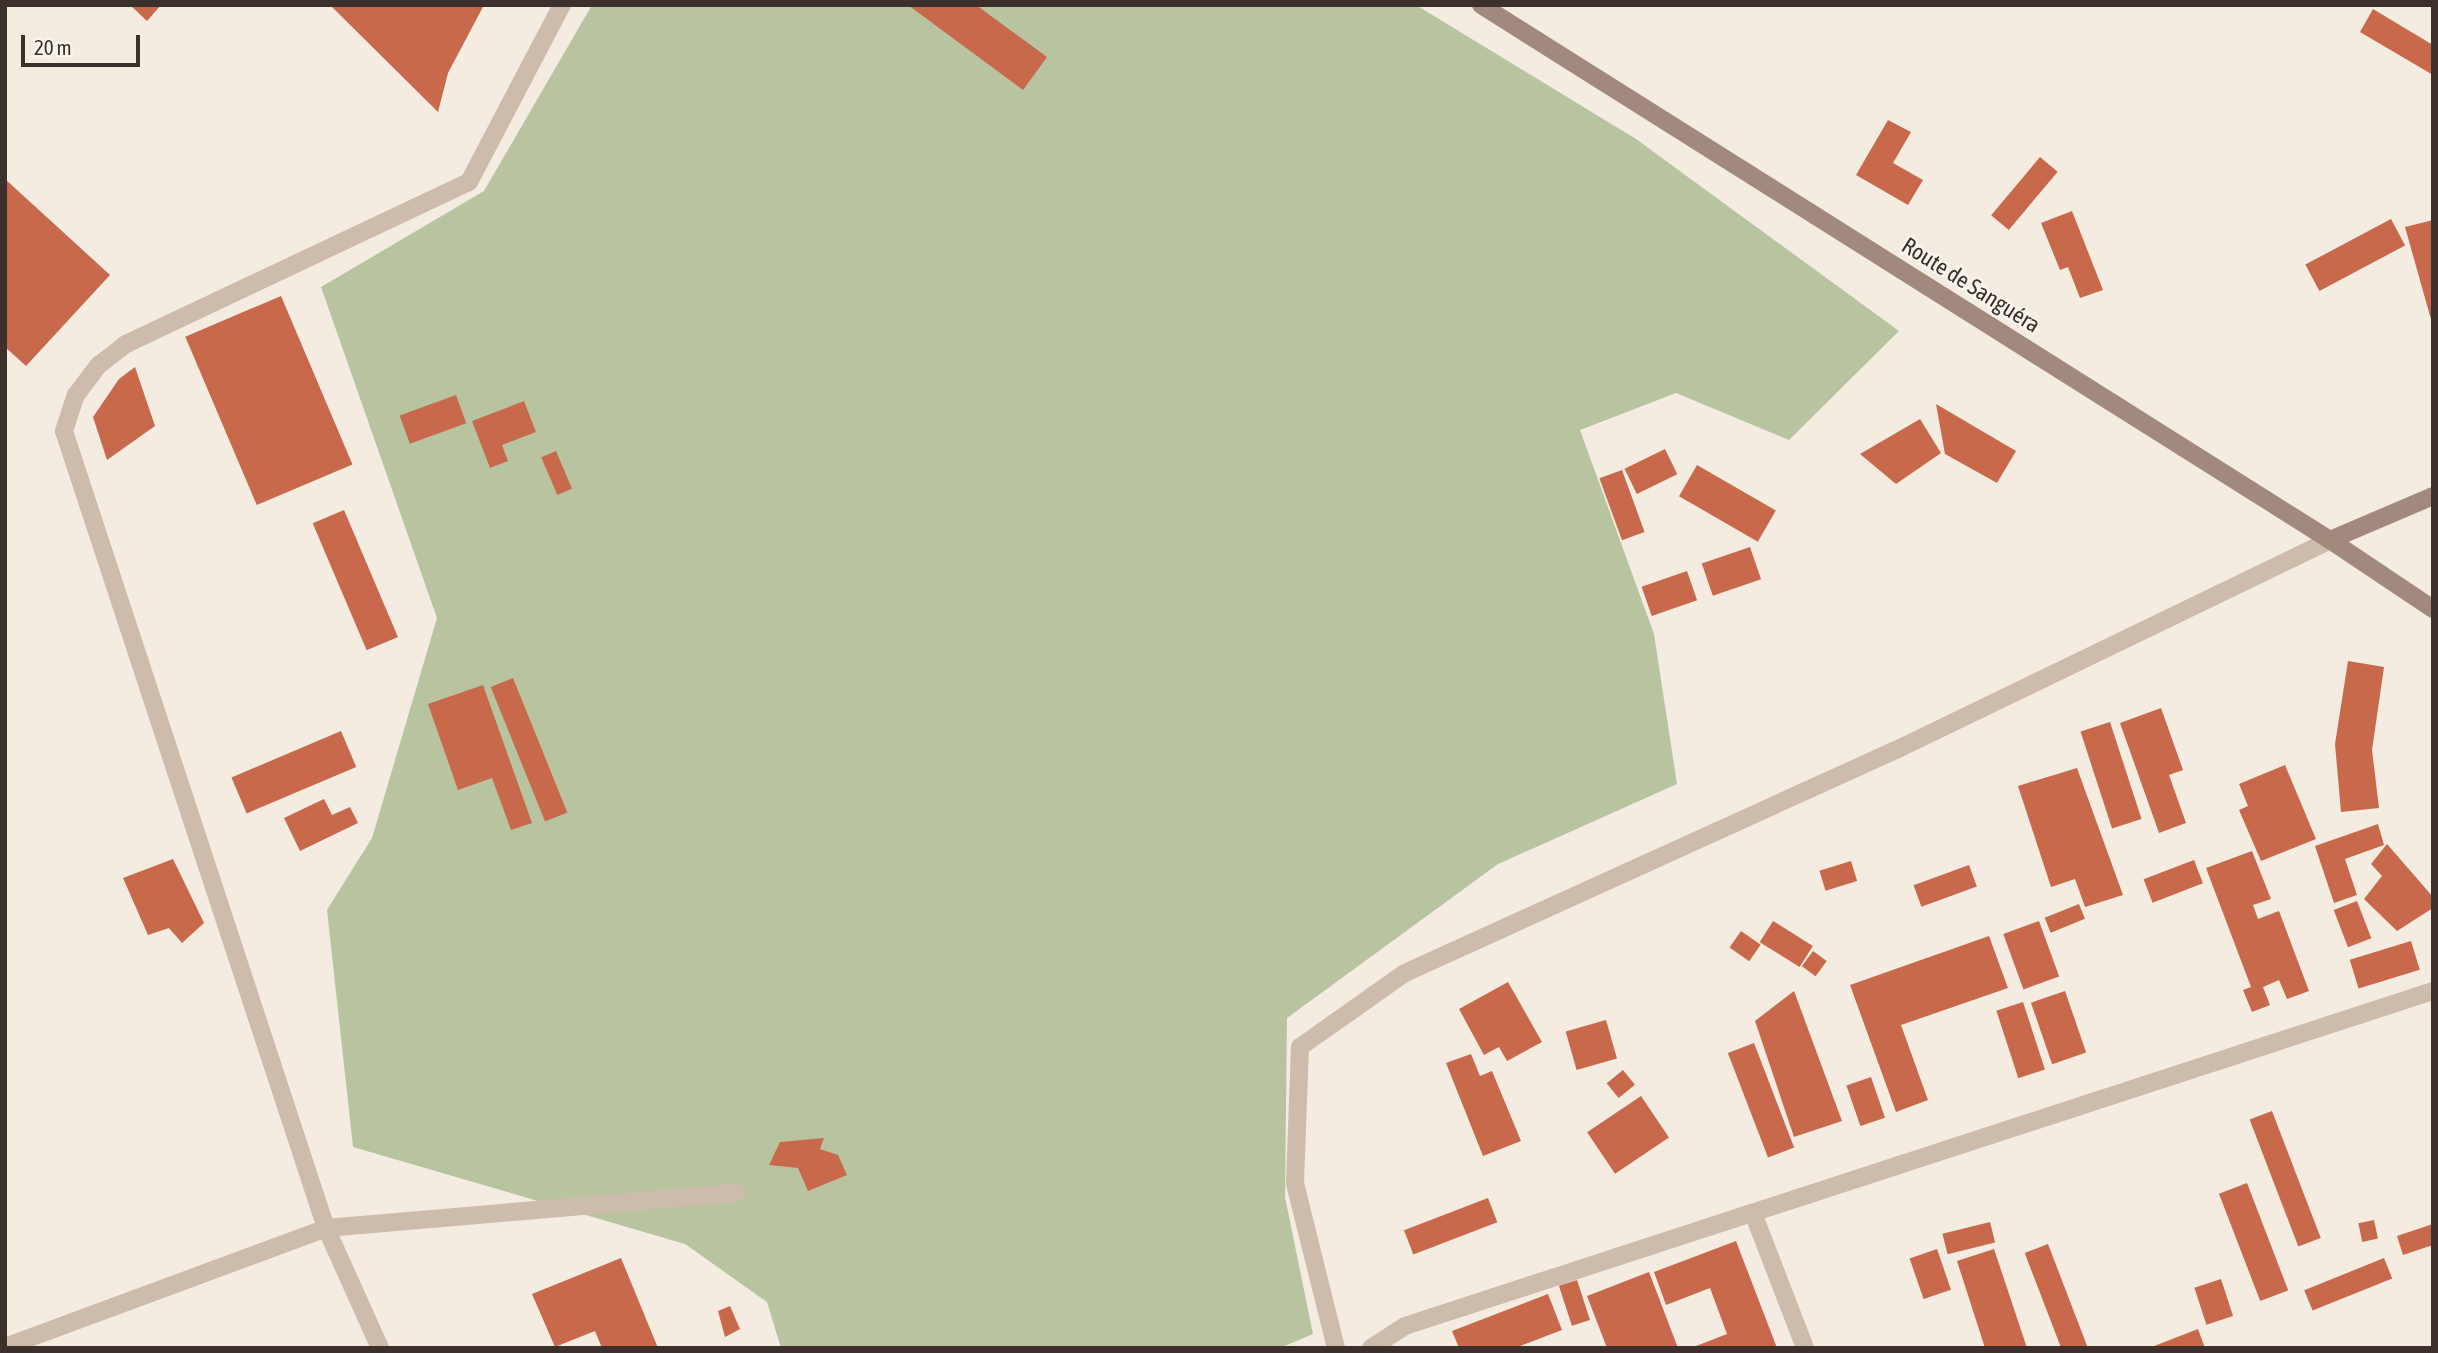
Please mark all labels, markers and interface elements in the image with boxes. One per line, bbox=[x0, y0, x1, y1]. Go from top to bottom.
scale bar bbox=[24, 21, 144, 65]
text: 20 m bbox=[34, 35, 72, 59]
street label: Route de Sanguéra bbox=[1897, 231, 2045, 339]

